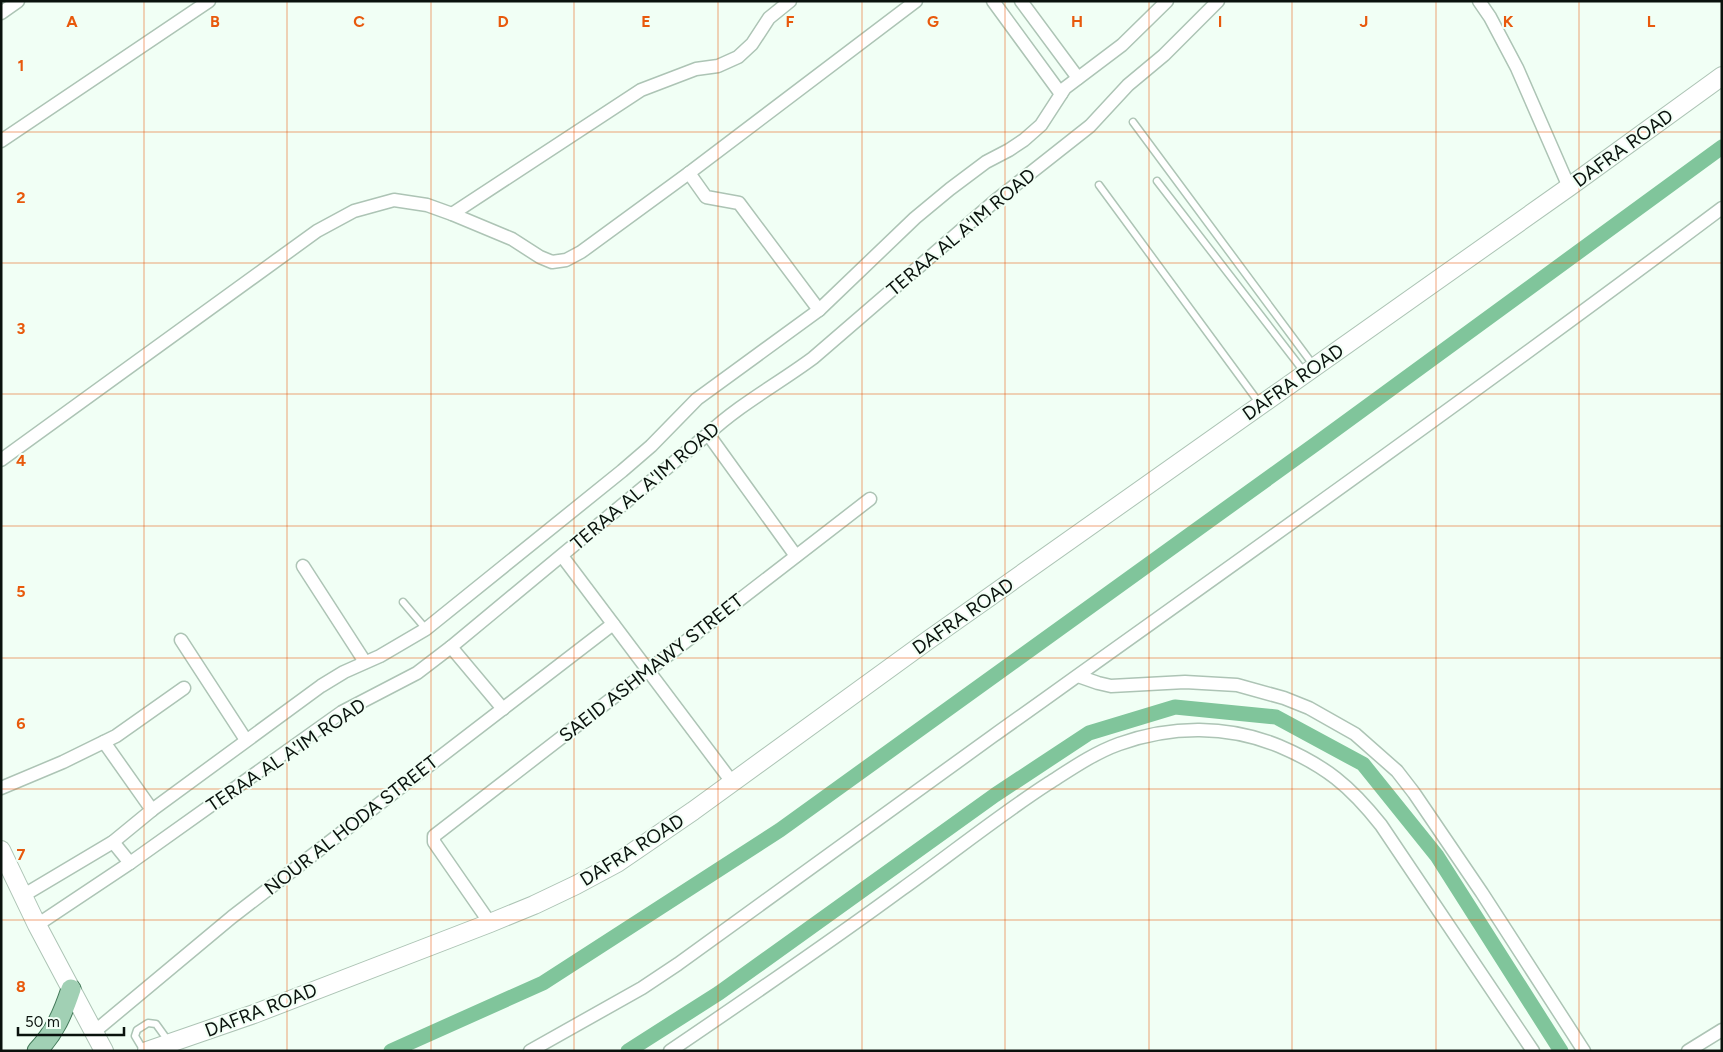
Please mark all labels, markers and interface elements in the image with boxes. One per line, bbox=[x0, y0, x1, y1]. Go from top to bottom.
text: A bbox=[66, 12, 78, 31]
text: B bbox=[210, 12, 220, 31]
text: C bbox=[353, 12, 365, 31]
text: D bbox=[497, 12, 509, 31]
text: E bbox=[641, 12, 651, 31]
text: F bbox=[786, 12, 795, 31]
text: G bbox=[927, 12, 939, 31]
text: H bbox=[1071, 12, 1083, 31]
text: I bbox=[1218, 12, 1222, 31]
text: J bbox=[1360, 12, 1368, 31]
text: K bbox=[1503, 12, 1514, 31]
text: L bbox=[1647, 12, 1656, 31]
text: 1 bbox=[18, 56, 24, 75]
street label: DAFRA ROAD bbox=[1568, 104, 1678, 192]
street label: TERAA AL A'IM ROAD bbox=[882, 163, 1040, 301]
text: 2 bbox=[16, 188, 26, 207]
text: 3 bbox=[17, 319, 26, 338]
street label: DAFRA ROAD bbox=[1238, 339, 1348, 425]
street label: TERAA AL A'IM ROAD bbox=[566, 417, 724, 555]
text: 4 bbox=[16, 451, 26, 470]
street label: DAFRA ROAD bbox=[908, 573, 1018, 659]
text: 5 bbox=[16, 582, 26, 601]
street label: SAEID ASHMAWY STREET bbox=[554, 589, 748, 747]
street label: TERAA AL A'IM ROAD bbox=[202, 693, 370, 817]
text: 6 bbox=[16, 714, 26, 733]
street label: NOUR AL HODA STREET bbox=[260, 750, 443, 900]
street label: DAFRA ROAD bbox=[576, 809, 688, 891]
text: 7 bbox=[17, 845, 26, 864]
text: 8 bbox=[16, 977, 26, 996]
street label: DAFRA ROAD bbox=[202, 978, 320, 1042]
scale bar bbox=[18, 1004, 124, 1036]
text: 50 m bbox=[25, 1013, 60, 1031]

